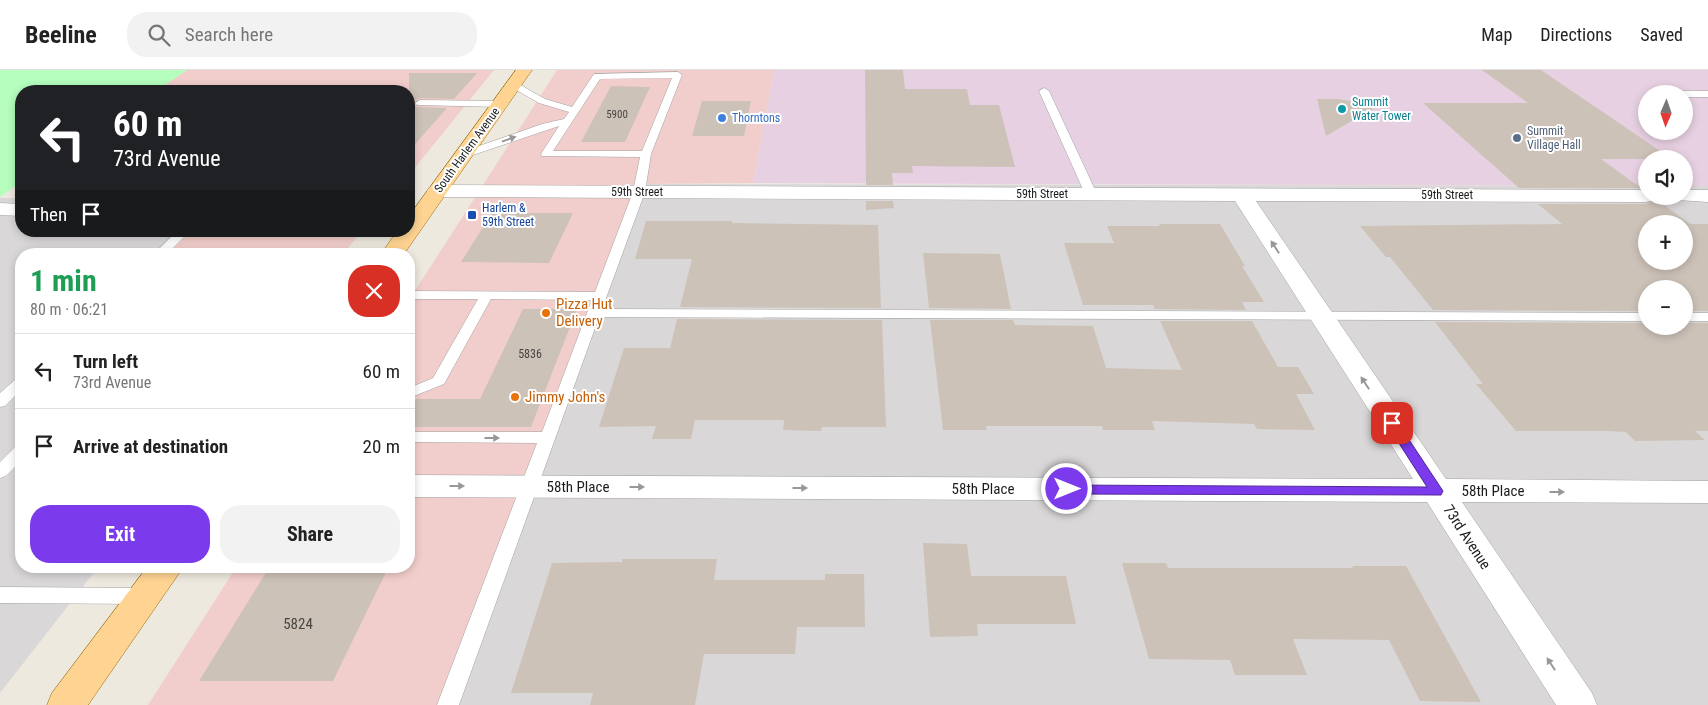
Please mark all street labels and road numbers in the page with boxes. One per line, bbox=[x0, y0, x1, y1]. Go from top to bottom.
street label: South Harlem Avenue bbox=[431, 104, 503, 195]
street label: 59th Street bbox=[611, 185, 663, 199]
street label: 59th Street bbox=[1016, 187, 1068, 201]
street label: 59th Street bbox=[1421, 188, 1473, 202]
street label: 58th Place bbox=[547, 478, 609, 496]
street label: 58th Place bbox=[952, 480, 1014, 498]
street label: 58th Place bbox=[1462, 482, 1524, 500]
street label: 73rd Avenue bbox=[1439, 501, 1495, 573]

